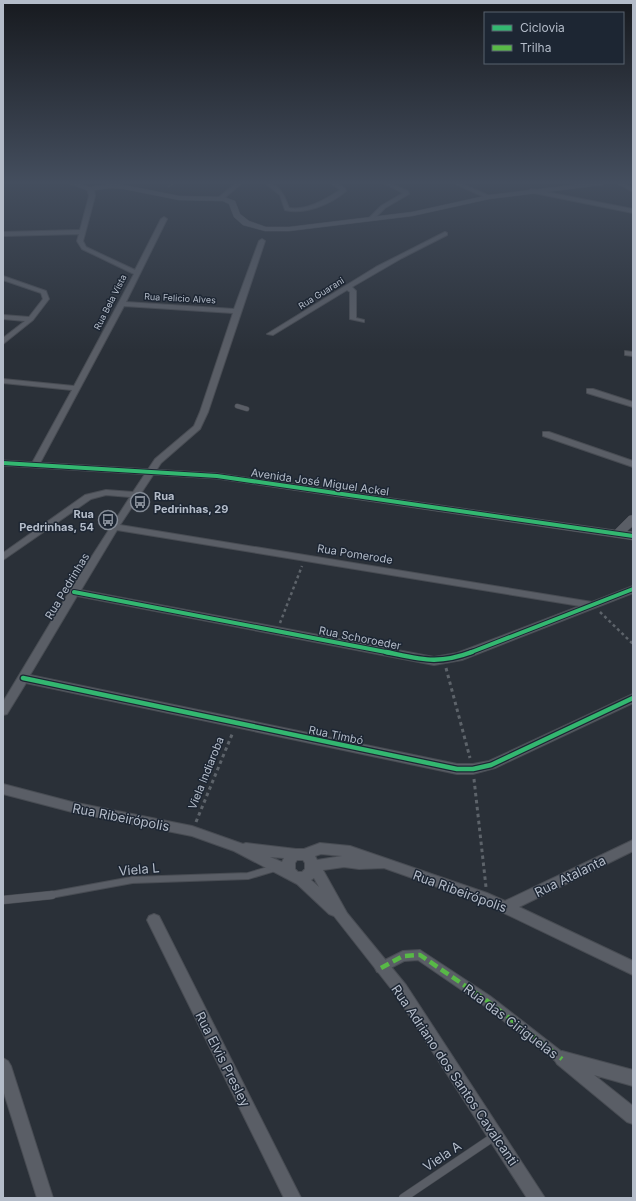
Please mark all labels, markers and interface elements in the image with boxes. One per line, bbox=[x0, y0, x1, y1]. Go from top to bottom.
legend bbox=[484, 12, 624, 64]
text: Ciclovia bbox=[520, 20, 565, 35]
text: Trilha bbox=[520, 40, 551, 55]
street label: Rua Bela Vista bbox=[91, 272, 129, 332]
street label: Rua Guarani bbox=[296, 275, 346, 311]
street label: Rua Felicio Alves bbox=[144, 291, 216, 305]
street label: Avenida José Miguel Ackel bbox=[250, 465, 390, 499]
place label: Rua Pedrinhas, 29 bbox=[154, 489, 228, 516]
bus stop icon: Rua Pedrinhas, 29 bbox=[129, 491, 151, 513]
place label: Rua Pedrinhas, 54 bbox=[19, 507, 94, 534]
bus stop icon: Rua Pedrinhas, 54 bbox=[97, 509, 119, 531]
street label: Rua Pomerode bbox=[316, 541, 394, 567]
street label: Rua Pedrinhas bbox=[42, 550, 92, 622]
street label: Rua Schoroeder bbox=[318, 623, 402, 653]
street label: Rua Timbó bbox=[307, 722, 365, 748]
street label: Viela Indiaroba bbox=[185, 735, 227, 811]
street label: Rua Ribeirópolis bbox=[71, 800, 171, 834]
street label: Rua Atalanta bbox=[532, 852, 608, 900]
street label: Viela L bbox=[118, 859, 160, 879]
street label: Rua Ribeirópolis bbox=[411, 867, 509, 915]
street label: Rua das Ciriguelas bbox=[461, 980, 562, 1062]
street label: Rua Adriano dos Santos Cavalcanti bbox=[388, 981, 522, 1169]
street label: Rua Elvis Presley bbox=[192, 1009, 254, 1109]
street label: Viela A bbox=[420, 1137, 464, 1175]

